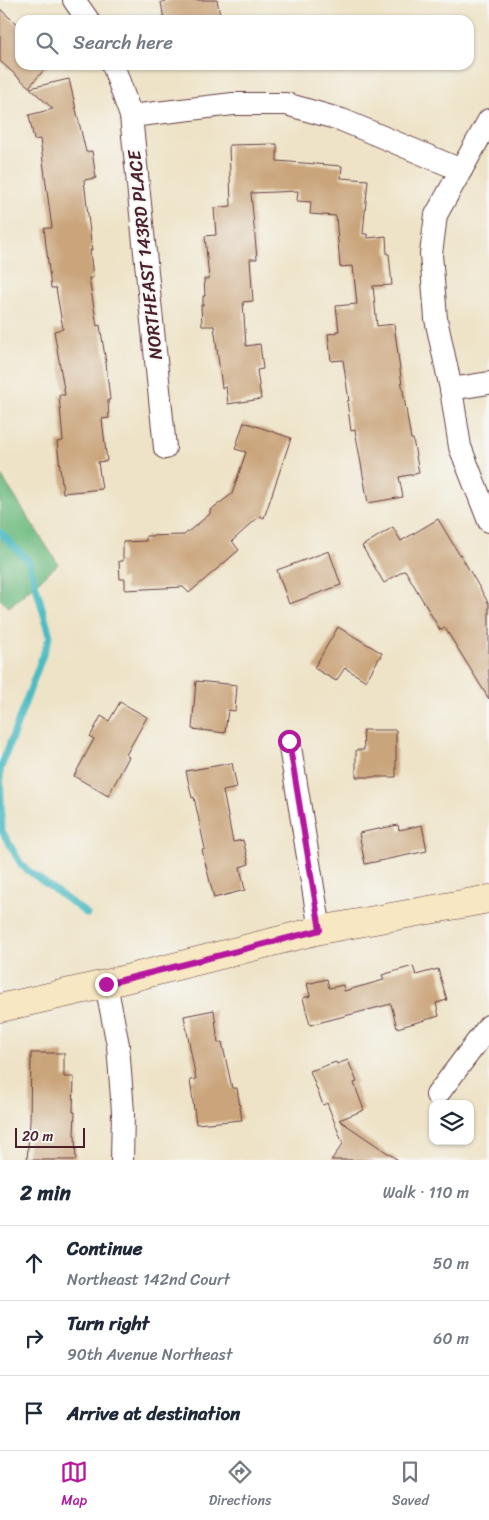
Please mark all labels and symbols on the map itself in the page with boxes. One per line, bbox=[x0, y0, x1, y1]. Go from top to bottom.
street label: NORTHEAST 143RD PLACE bbox=[118, 148, 172, 361]
route start bbox=[278, 730, 301, 753]
route end bbox=[95, 973, 118, 996]
scale bar bbox=[15, 1125, 85, 1148]

